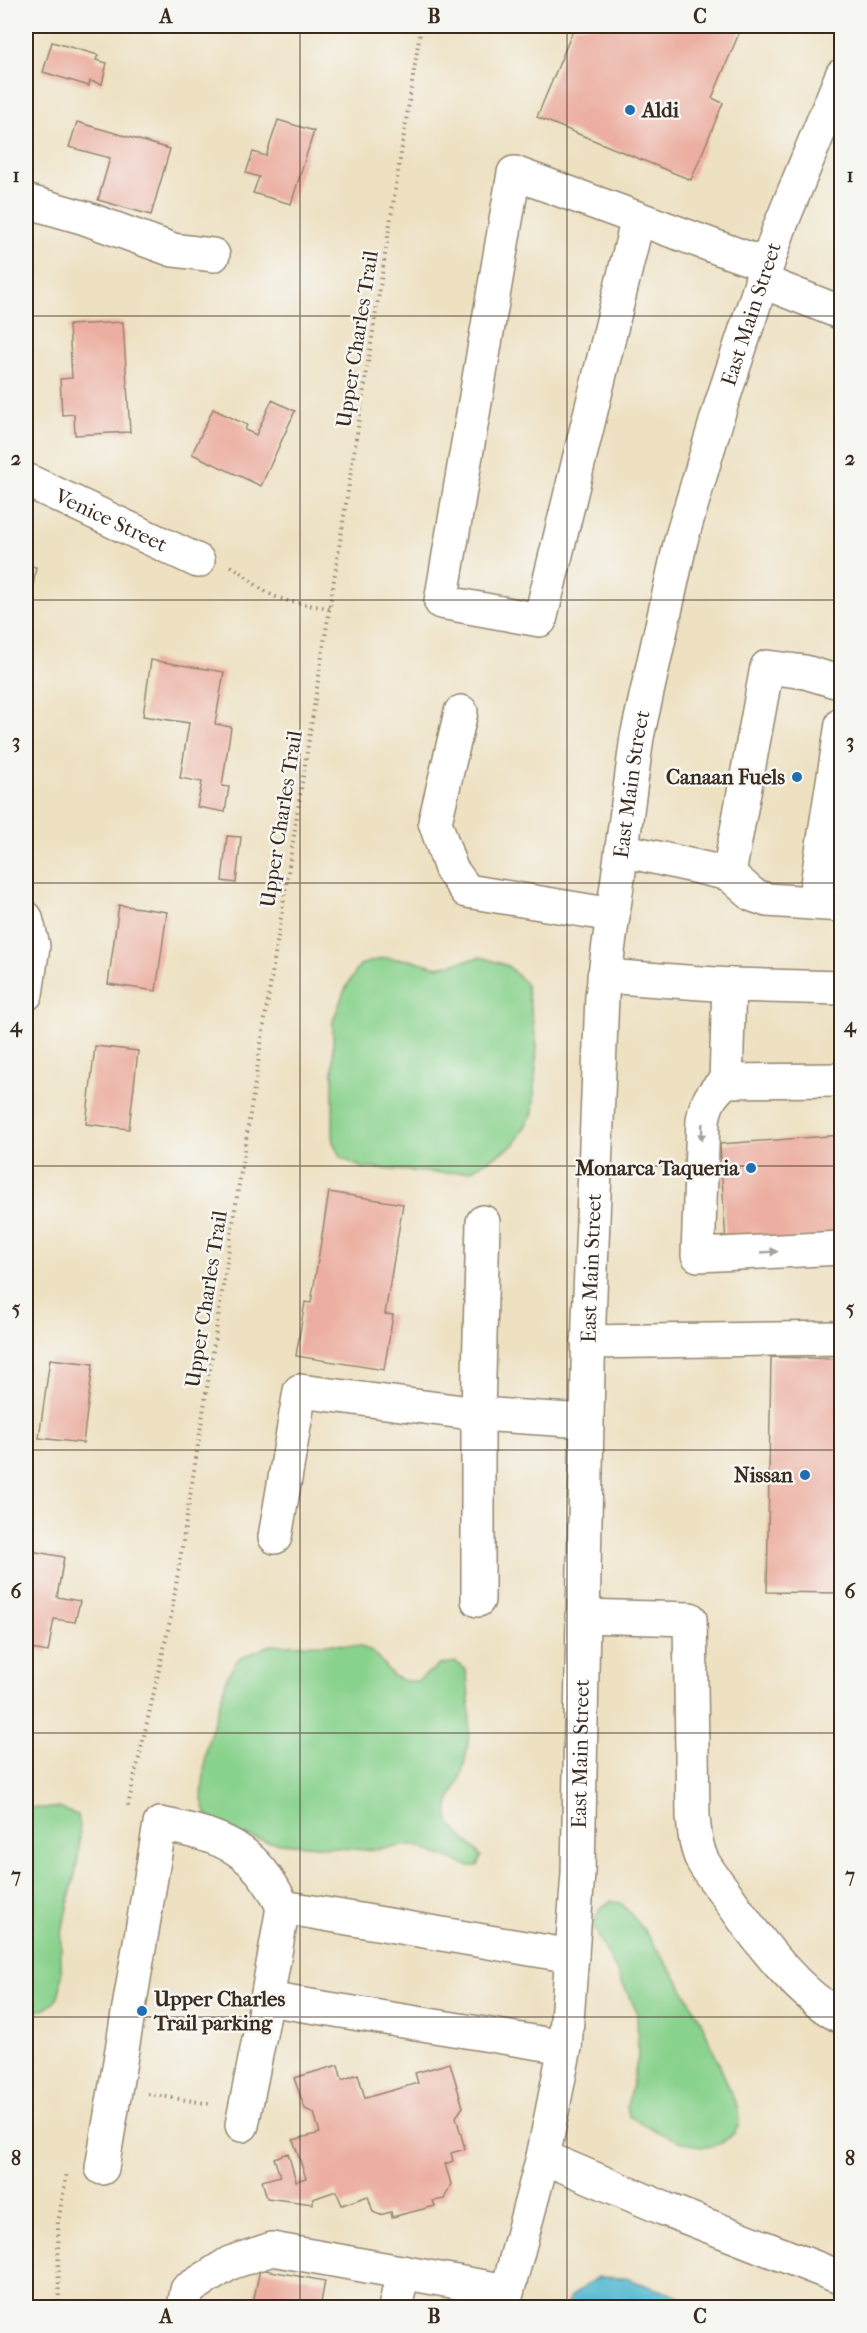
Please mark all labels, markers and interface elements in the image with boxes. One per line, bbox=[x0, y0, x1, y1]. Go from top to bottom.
text: A bbox=[158, 5, 174, 28]
text: B bbox=[427, 5, 441, 28]
text: C bbox=[693, 5, 707, 28]
place label: Aldi bbox=[640, 98, 680, 122]
marker: Aldi bbox=[623, 103, 637, 117]
text: 1 bbox=[12, 164, 20, 187]
text: 1 bbox=[846, 164, 854, 187]
street label: East Main Street bbox=[716, 239, 786, 389]
street label: Upper Charles Trail bbox=[331, 249, 383, 429]
text: 2 bbox=[11, 447, 21, 470]
text: 2 bbox=[845, 447, 855, 470]
street label: Venice Street bbox=[50, 483, 171, 557]
street label: East Main Street bbox=[609, 707, 655, 860]
street label: Upper Charles Trail bbox=[255, 729, 307, 909]
text: 3 bbox=[12, 730, 20, 753]
text: 3 bbox=[846, 730, 854, 753]
place label: Canaan Fuels bbox=[666, 765, 785, 789]
marker: Canaan Fuels bbox=[790, 770, 804, 784]
text: 4 bbox=[9, 1014, 23, 1038]
text: 4 bbox=[843, 1014, 857, 1038]
one-way arrow bbox=[698, 1122, 707, 1141]
place label: Monarca Taqueria bbox=[574, 1156, 740, 1180]
marker: Monarca Taqueria bbox=[744, 1161, 758, 1175]
street label: East Main Street bbox=[577, 1192, 606, 1343]
street label: Upper Charles Trail bbox=[180, 1209, 232, 1389]
one-way arrow bbox=[759, 1247, 778, 1256]
text: 5 bbox=[12, 1297, 21, 1320]
text: 5 bbox=[846, 1297, 855, 1320]
place label: Nissan bbox=[734, 1463, 794, 1487]
marker: Nissan bbox=[798, 1468, 812, 1482]
text: 6 bbox=[11, 1580, 23, 1603]
text: 6 bbox=[845, 1580, 857, 1603]
street label: East Main Street bbox=[567, 1678, 594, 1829]
text: 7 bbox=[10, 1864, 21, 1887]
text: 7 bbox=[844, 1864, 855, 1887]
place label: Upper Charles Trail parking bbox=[153, 1987, 285, 2035]
marker: Upper Charles Trail parking bbox=[135, 2004, 149, 2018]
text: 8 bbox=[11, 2147, 21, 2170]
text: 8 bbox=[845, 2147, 855, 2170]
text: A bbox=[158, 2305, 174, 2328]
text: B bbox=[427, 2305, 441, 2328]
text: C bbox=[693, 2305, 707, 2328]

